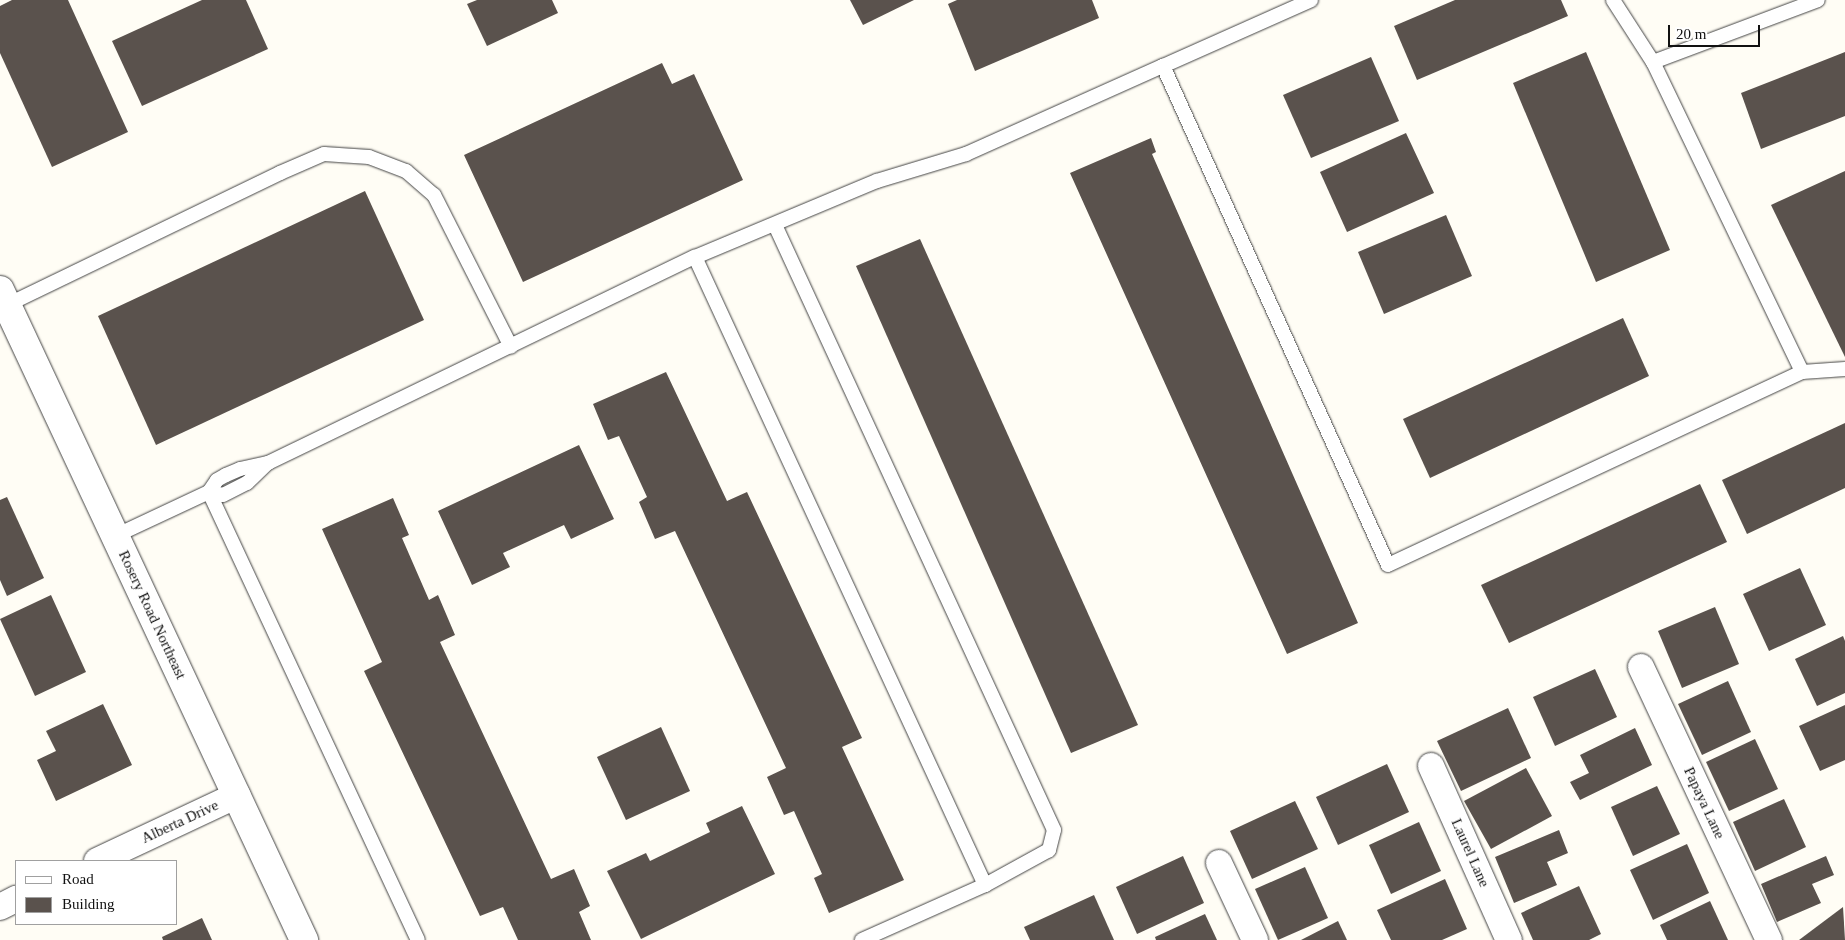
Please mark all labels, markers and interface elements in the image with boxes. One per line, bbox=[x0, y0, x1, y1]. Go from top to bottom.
scale bar bbox=[1670, 15, 1762, 47]
text: 20 m bbox=[1676, 26, 1706, 42]
street label: Rosery Road Northeast bbox=[114, 548, 190, 682]
street label: Papaya Lane bbox=[1680, 764, 1728, 842]
street label: Alberta Drive bbox=[139, 796, 221, 848]
street label: Laurel Lane bbox=[1447, 816, 1493, 890]
legend bbox=[15, 860, 178, 925]
text: Road bbox=[62, 871, 94, 887]
text: Building bbox=[62, 896, 115, 912]

